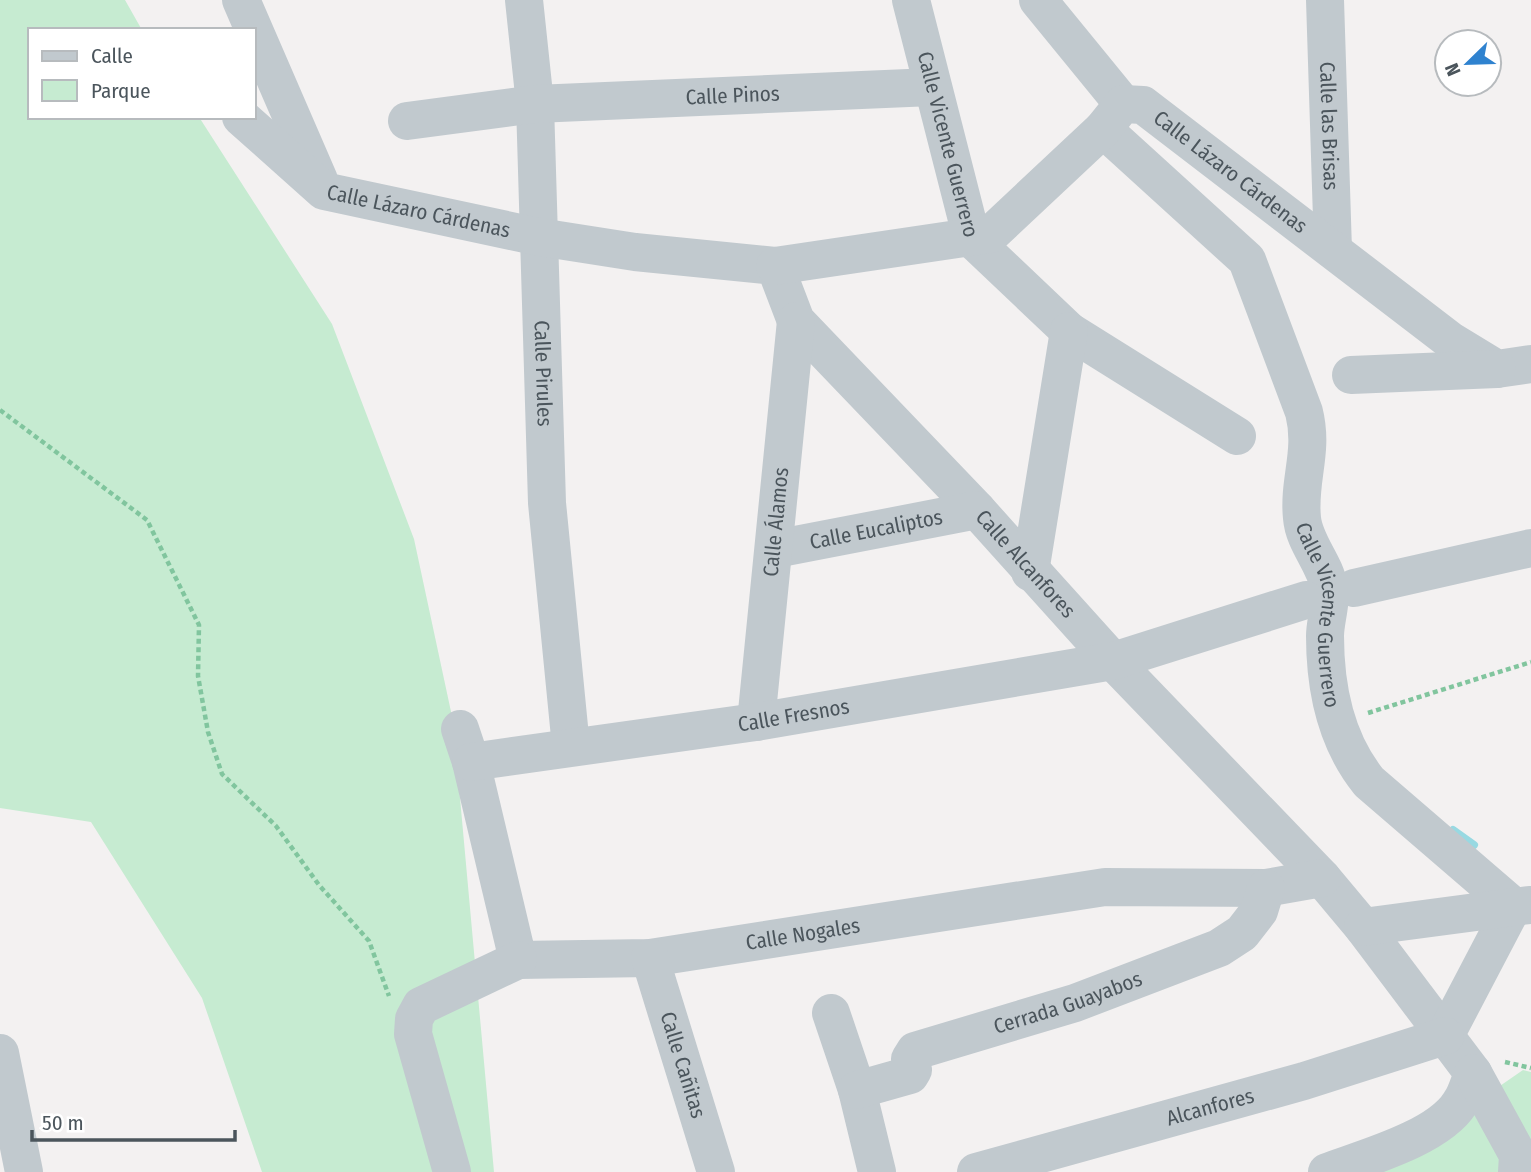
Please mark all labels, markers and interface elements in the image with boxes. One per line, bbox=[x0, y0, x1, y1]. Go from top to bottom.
legend bbox=[28, 28, 256, 119]
north arrow bbox=[1433, 28, 1503, 98]
text: Calle bbox=[91, 43, 133, 69]
street label: Calle Vicente Guerrero bbox=[912, 49, 984, 240]
text: N bbox=[1440, 60, 1466, 79]
street label: Calle las Brisas bbox=[1314, 61, 1344, 191]
text: Parque bbox=[91, 78, 151, 104]
street label: Calle Pinos bbox=[685, 81, 780, 111]
street label: Calle Lázaro Cárdenas bbox=[1148, 105, 1312, 239]
street label: Calle Lázaro Cárdenas bbox=[325, 179, 513, 244]
street label: Calle Pirules bbox=[529, 320, 558, 427]
street label: Calle Álamos bbox=[758, 466, 794, 578]
street label: Calle Eucaliptos bbox=[807, 504, 945, 555]
street label: Calle Alcanfores bbox=[970, 504, 1081, 623]
street label: Calle Vicente Guerrero bbox=[1290, 520, 1345, 710]
street label: Calle Fresnos bbox=[736, 693, 851, 737]
street label: Calle Nogales bbox=[744, 912, 862, 956]
street label: Cerrada Guayabos bbox=[991, 966, 1146, 1040]
street label: Calle Cañitas bbox=[654, 1009, 712, 1121]
street label: Alcanfores bbox=[1163, 1082, 1257, 1132]
scale bar bbox=[32, 1098, 234, 1142]
text: 50 m bbox=[42, 1110, 84, 1136]

